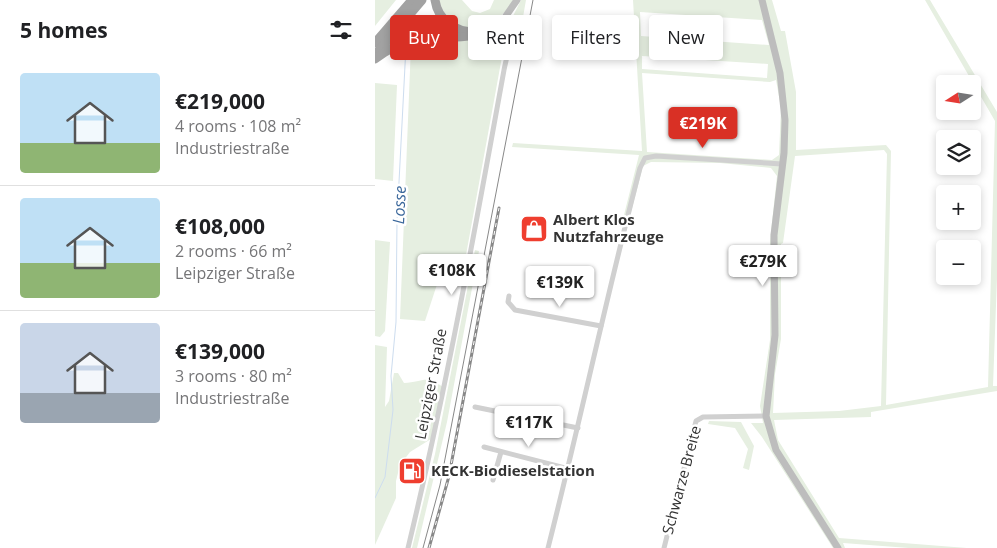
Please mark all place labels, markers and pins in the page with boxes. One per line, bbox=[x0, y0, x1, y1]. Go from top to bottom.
pin: €219K bbox=[668, 106, 738, 149]
place label: Albert Klos Nutzfahrzeuge bbox=[553, 209, 664, 246]
shop icon: Albert Klos Nutzfahrzeuge bbox=[519, 214, 549, 244]
pin: €279K bbox=[728, 244, 798, 287]
pin: €108K bbox=[417, 254, 487, 296]
pin: €139K bbox=[525, 266, 595, 308]
pin: €117K bbox=[494, 406, 564, 448]
fuel station icon: KECK-Biodieselstation bbox=[397, 456, 427, 486]
place label: KECK-Biodieselstation bbox=[431, 460, 595, 480]

